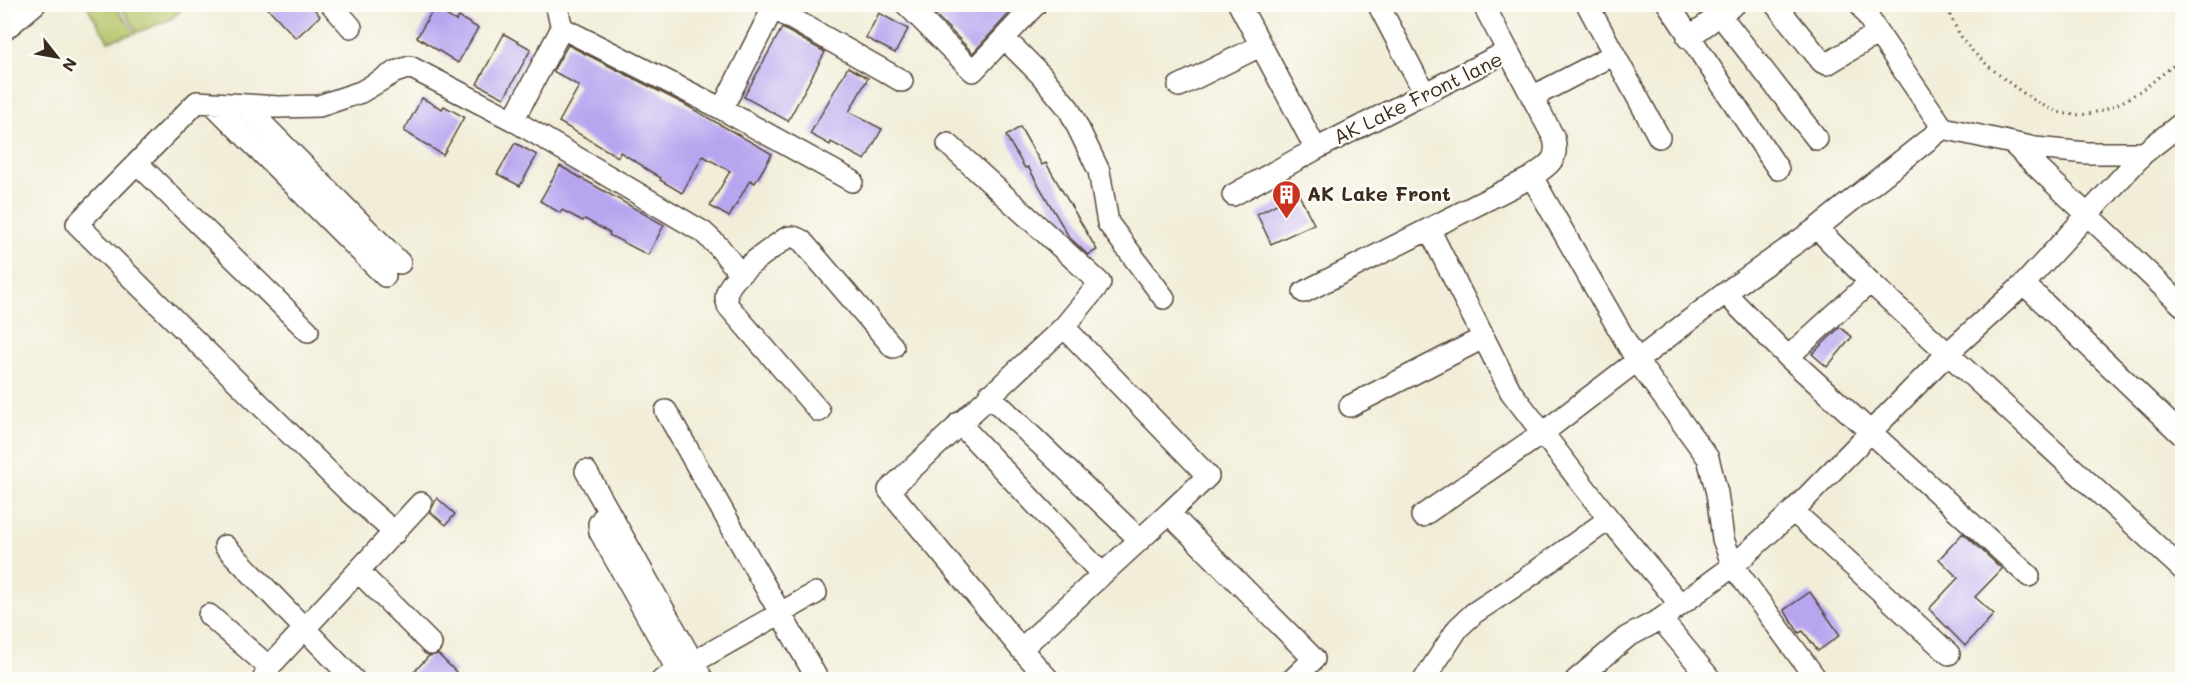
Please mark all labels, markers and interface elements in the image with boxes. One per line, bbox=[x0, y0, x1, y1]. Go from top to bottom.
north arrow bbox=[27, 27, 87, 87]
street label: AK Lake Front lane bbox=[1329, 45, 1506, 149]
text: N bbox=[58, 54, 82, 76]
building icon: AK Lake Front bbox=[1270, 178, 1302, 220]
place label: AK Lake Front bbox=[1307, 180, 1451, 206]

